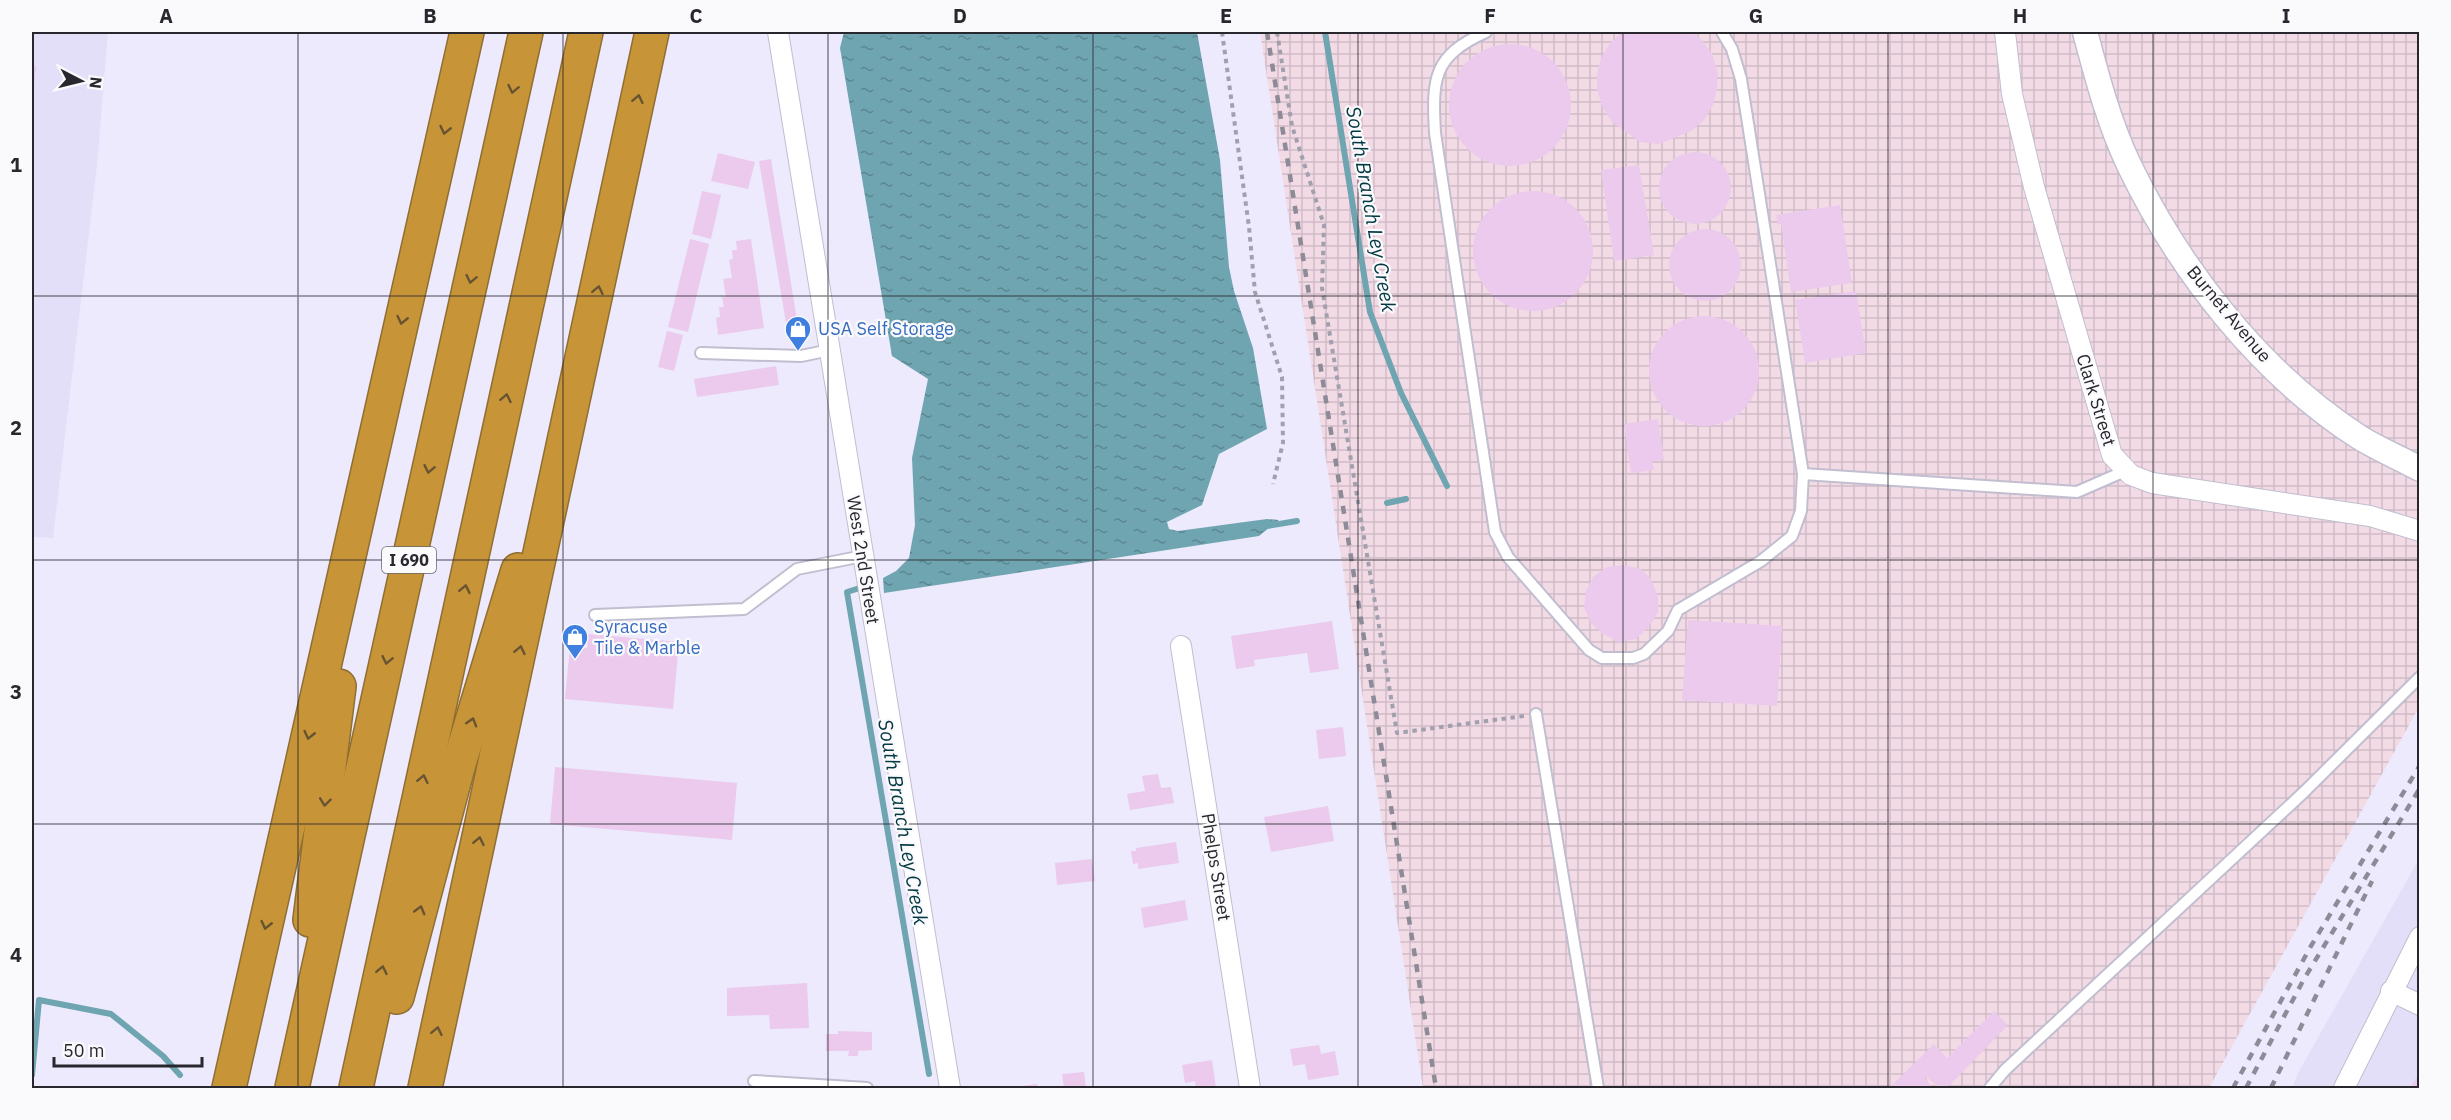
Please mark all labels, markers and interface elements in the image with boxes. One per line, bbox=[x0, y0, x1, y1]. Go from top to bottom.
text: A bbox=[159, 2, 173, 29]
text: B bbox=[423, 2, 437, 29]
text: C bbox=[689, 2, 703, 29]
text: D bbox=[953, 2, 967, 29]
text: E bbox=[1220, 2, 1232, 29]
text: F bbox=[1484, 2, 1496, 29]
text: G bbox=[1749, 2, 1763, 29]
text: H bbox=[2013, 2, 2027, 29]
text: I bbox=[2282, 2, 2290, 29]
north arrow bbox=[51, 51, 111, 111]
text: N bbox=[85, 76, 107, 90]
one-way arrow bbox=[507, 83, 520, 93]
one-way arrow bbox=[631, 94, 644, 104]
water label: South Branch Ley Creek bbox=[1340, 104, 1403, 315]
one-way arrow bbox=[439, 124, 452, 134]
text: 1 bbox=[10, 151, 22, 178]
street label: Burnet Avenue bbox=[2182, 261, 2277, 367]
one-way arrow bbox=[465, 274, 478, 284]
one-way arrow bbox=[591, 285, 604, 295]
shop icon: USA Self Storage bbox=[783, 314, 813, 352]
one-way arrow bbox=[397, 315, 410, 325]
place label: USA Self Storage bbox=[818, 317, 954, 340]
street label: Clark Street bbox=[2072, 351, 2121, 449]
one-way arrow bbox=[499, 393, 512, 403]
text: 2 bbox=[10, 414, 22, 441]
one-way arrow bbox=[423, 464, 436, 474]
street label: West 2nd Street bbox=[842, 494, 885, 626]
road number: I 690 bbox=[382, 547, 436, 573]
one-way arrow bbox=[458, 584, 471, 594]
place label: Syracuse Tile & Marble bbox=[594, 615, 701, 659]
shop icon: Syracuse Tile & Marble bbox=[560, 622, 590, 660]
one-way arrow bbox=[513, 646, 526, 656]
one-way arrow bbox=[381, 655, 394, 665]
text: 3 bbox=[10, 678, 22, 705]
one-way arrow bbox=[465, 717, 477, 728]
water label: South Branch Ley Creek bbox=[872, 717, 935, 928]
one-way arrow bbox=[303, 730, 316, 740]
one-way arrow bbox=[416, 775, 429, 785]
one-way arrow bbox=[319, 797, 332, 806]
street label: Phelps Street bbox=[1197, 811, 1236, 922]
one-way arrow bbox=[472, 836, 485, 846]
one-way arrow bbox=[413, 905, 426, 915]
one-way arrow bbox=[260, 920, 273, 930]
text: 4 bbox=[10, 941, 22, 968]
one-way arrow bbox=[374, 965, 387, 975]
one-way arrow bbox=[430, 1027, 443, 1037]
scale bar bbox=[54, 1030, 202, 1068]
text: 50 m bbox=[63, 1039, 105, 1062]

